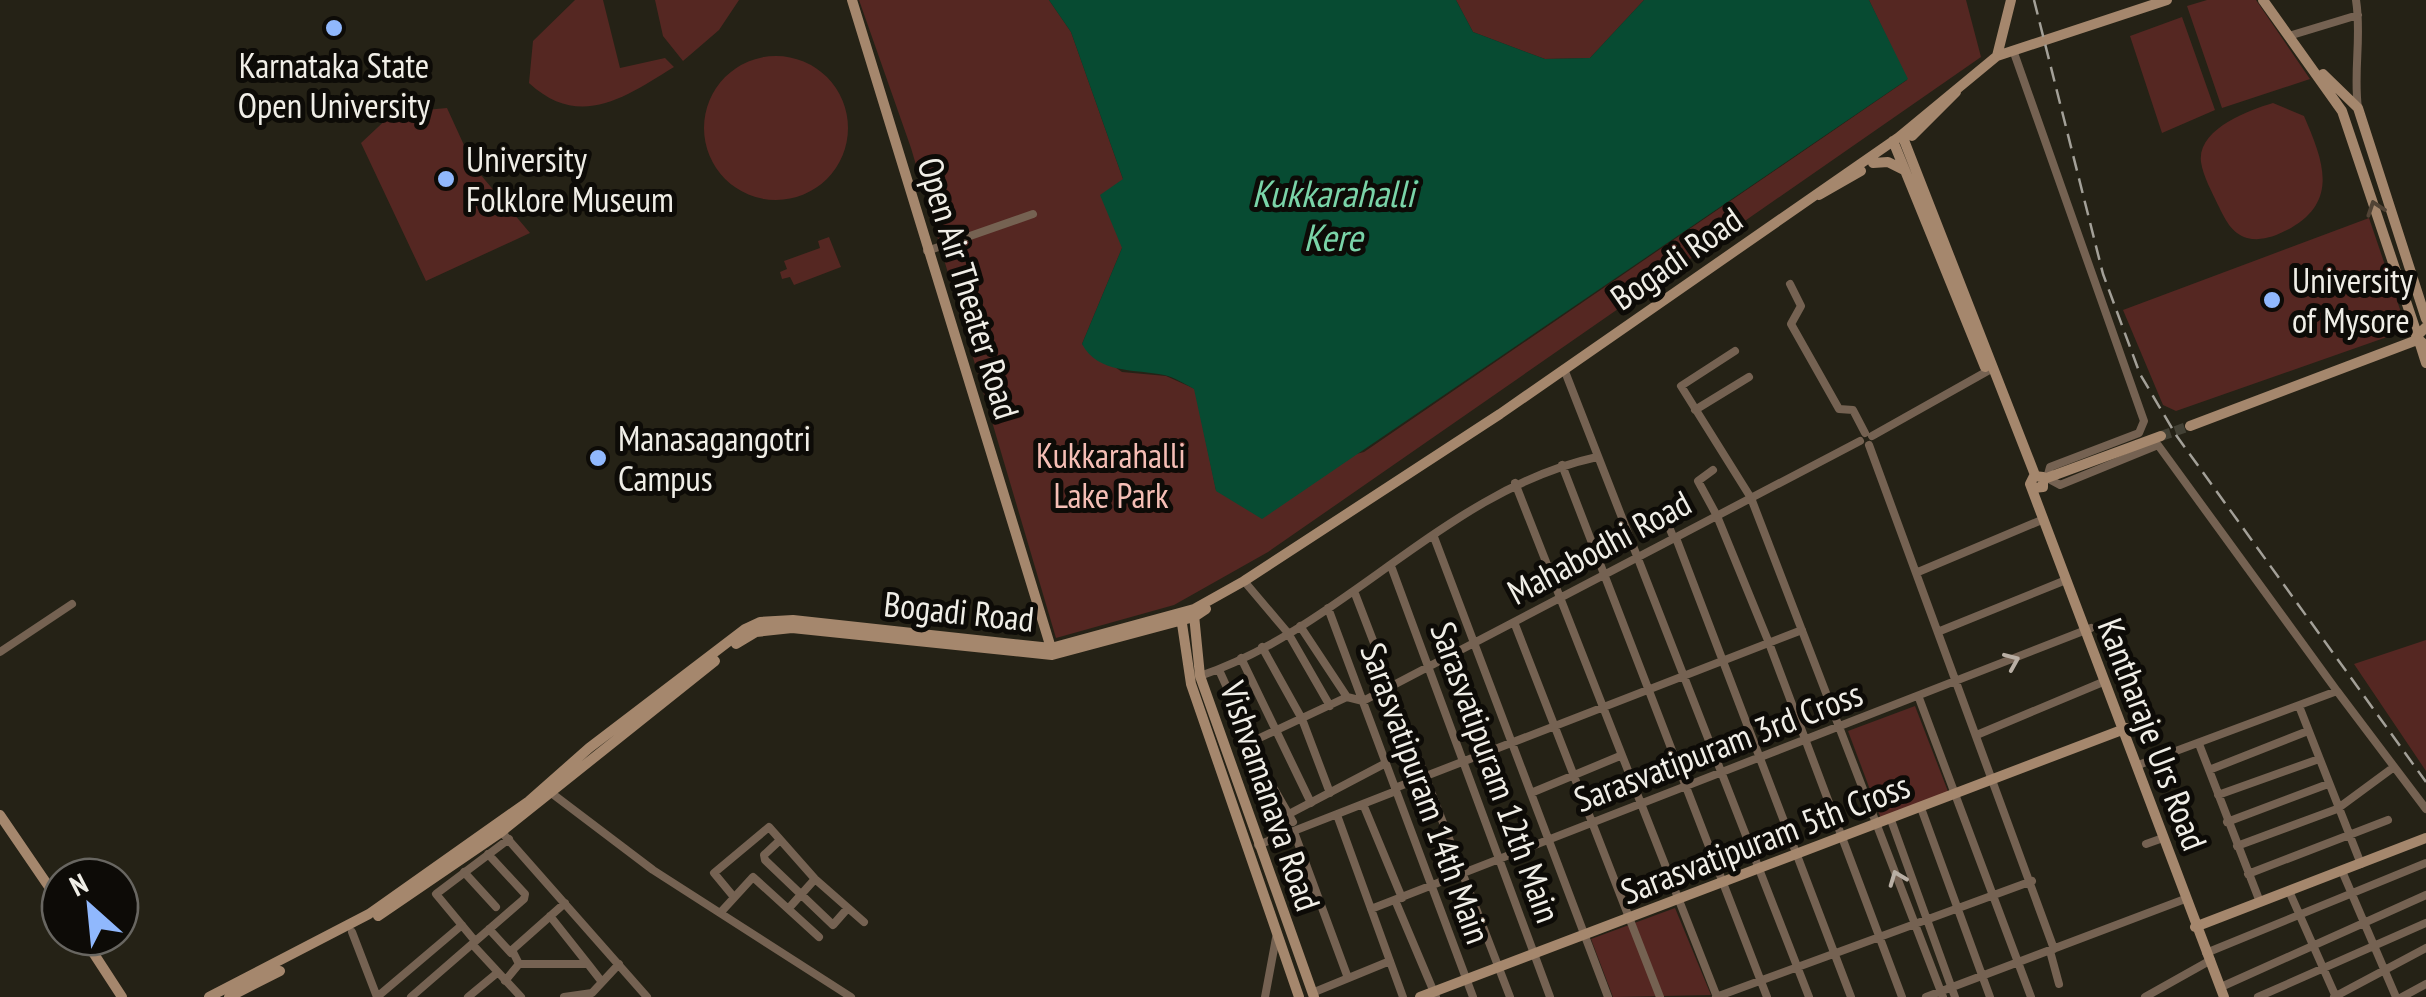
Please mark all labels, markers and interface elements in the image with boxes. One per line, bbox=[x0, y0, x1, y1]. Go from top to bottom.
marker: Karnataka State Open University bbox=[323, 17, 345, 39]
place label: Karnataka State Open University bbox=[238, 42, 431, 128]
place label: University Folklore Museum bbox=[466, 136, 674, 222]
street label: Open Air Theater Road bbox=[907, 152, 1031, 424]
marker: University Folklore Museum bbox=[435, 168, 457, 190]
water label: Kukkarahalli Kere bbox=[1252, 168, 1419, 261]
street label: Bogadi Road bbox=[1601, 196, 1751, 320]
one-way arrow bbox=[2366, 200, 2386, 217]
place label: University of Mysore bbox=[2292, 257, 2414, 343]
marker: University of Mysore bbox=[2261, 289, 2283, 311]
place label: Manasagangotri Campus bbox=[618, 415, 811, 501]
park label: Kukkarahalli Lake Park bbox=[1036, 432, 1186, 518]
marker: Manasagangotri Campus bbox=[587, 447, 609, 469]
street label: Mahabodhi Road bbox=[1499, 479, 1699, 615]
street label: Bogadi Road bbox=[882, 580, 1036, 642]
street label: Kantharaje Urs Road bbox=[2088, 612, 2218, 856]
street label: Sarasvatipuram 12th Main bbox=[1420, 615, 1572, 929]
street label: Sarasvatipuram 14th Main bbox=[1350, 636, 1502, 950]
one-way arrow bbox=[2002, 652, 2020, 672]
street label: Sarasvatipuram 3rd Cross bbox=[1567, 670, 1869, 822]
street label: Vishvamanava Road bbox=[1210, 674, 1332, 917]
street label: Sarasvatipuram 5th Cross bbox=[1614, 762, 1916, 914]
north arrow bbox=[40, 857, 140, 957]
text: N bbox=[63, 864, 94, 904]
one-way arrow bbox=[1889, 871, 1909, 888]

